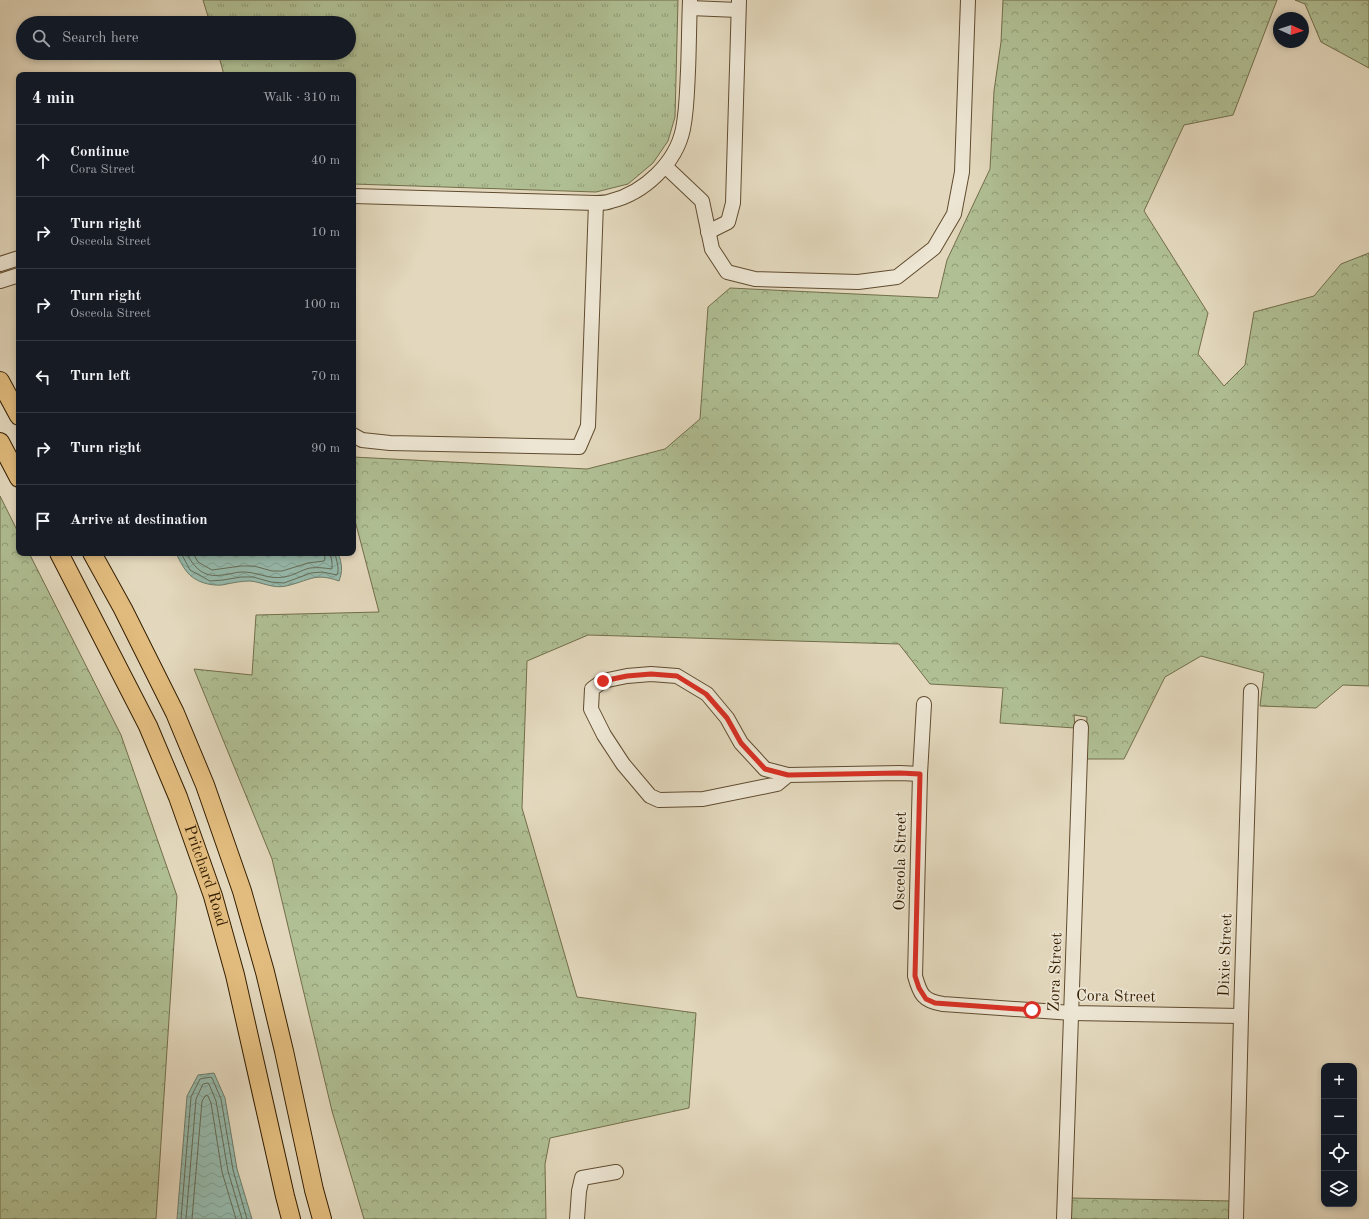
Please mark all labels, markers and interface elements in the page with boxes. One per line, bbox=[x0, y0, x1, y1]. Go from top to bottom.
north arrow bbox=[1273, 12, 1309, 48]
search box bbox=[16, 16, 356, 60]
icon: search bbox=[30, 27, 52, 49]
text: Search here bbox=[62, 31, 139, 46]
text: 4 min bbox=[32, 90, 75, 107]
text: Walk · 310 m bbox=[263, 91, 340, 104]
text: Continue bbox=[70, 145, 129, 160]
icon: ahead bbox=[32, 150, 54, 172]
text: 40 m bbox=[311, 154, 340, 167]
text: Cora Street bbox=[70, 163, 135, 176]
text: Turn right bbox=[70, 217, 141, 232]
icon: right bbox=[32, 222, 54, 244]
text: 10 m bbox=[311, 226, 340, 239]
text: Osceola Street bbox=[70, 235, 151, 248]
text: Turn right bbox=[70, 289, 141, 304]
icon: right bbox=[32, 294, 54, 316]
text: 100 m bbox=[303, 298, 340, 311]
text: Osceola Street bbox=[70, 307, 151, 320]
icon: left bbox=[32, 366, 54, 388]
text: Turn left bbox=[70, 369, 130, 384]
text: 70 m bbox=[311, 370, 340, 383]
icon: right bbox=[32, 438, 54, 460]
text: Turn right bbox=[70, 441, 141, 456]
text: 90 m bbox=[311, 442, 340, 455]
icon: arrive bbox=[32, 510, 54, 532]
text: Arrive at destination bbox=[70, 513, 208, 528]
route end bbox=[594, 672, 612, 690]
street label: Osceola Street bbox=[892, 811, 910, 911]
street label: Pritchard Road bbox=[181, 823, 229, 928]
street label: Dixie Street bbox=[1217, 913, 1235, 997]
street label: Zora Street bbox=[1047, 931, 1065, 1012]
street label: Cora Street bbox=[1076, 988, 1157, 1006]
route start bbox=[1023, 1001, 1041, 1019]
map controls bbox=[1321, 1063, 1357, 1207]
button: + bbox=[1321, 1063, 1357, 1099]
button: − bbox=[1321, 1099, 1357, 1135]
button: locate bbox=[1321, 1135, 1357, 1171]
button: layers bbox=[1321, 1171, 1357, 1207]

